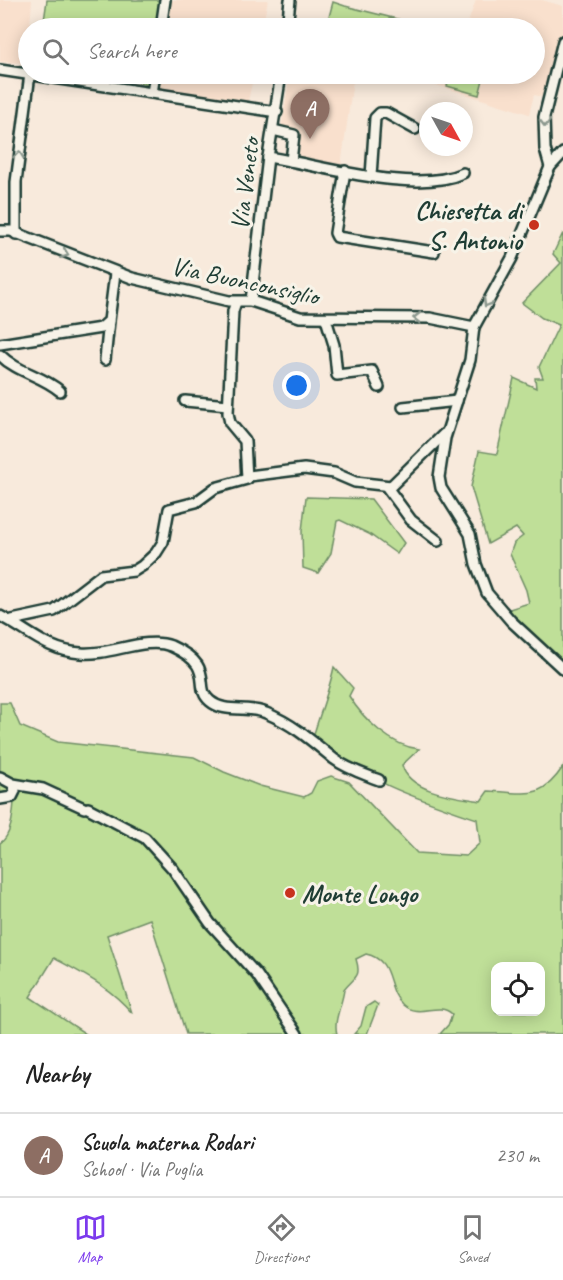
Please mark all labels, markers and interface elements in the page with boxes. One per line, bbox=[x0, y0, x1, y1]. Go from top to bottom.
search box bbox=[18, 18, 545, 84]
icon: search bbox=[39, 35, 72, 68]
text: Search here bbox=[87, 37, 177, 65]
pin: A bbox=[290, 90, 330, 139]
north arrow bbox=[419, 102, 473, 156]
one-way arrow bbox=[539, 119, 551, 128]
street label: Via Veneto bbox=[223, 133, 267, 232]
one-way arrow bbox=[13, 150, 25, 159]
place label: Chiesetta di S. Antonio bbox=[415, 194, 525, 257]
marker: Chiesetta di S. Antonio bbox=[527, 218, 541, 232]
one-way arrow bbox=[59, 247, 70, 259]
street label: Via Buonconsiglio bbox=[168, 249, 324, 313]
one-way arrow bbox=[482, 297, 494, 307]
one-way arrow bbox=[412, 312, 421, 324]
your location bbox=[282, 371, 311, 400]
place label: Monte Longo bbox=[302, 877, 419, 910]
marker: Monte Longo bbox=[283, 886, 297, 900]
map controls bbox=[491, 962, 545, 1016]
button: locate bbox=[491, 962, 545, 1016]
text: Nearby bbox=[24, 1057, 89, 1090]
text: Scuola materna Rodari bbox=[81, 1129, 253, 1157]
text: A bbox=[38, 1143, 49, 1168]
text: 230 m bbox=[496, 1143, 539, 1168]
text: School · Via Puglia bbox=[81, 1157, 202, 1182]
tab: Map bbox=[74, 1211, 107, 1267]
tab: Directions bbox=[254, 1211, 309, 1267]
tab: Saved bbox=[456, 1211, 489, 1267]

